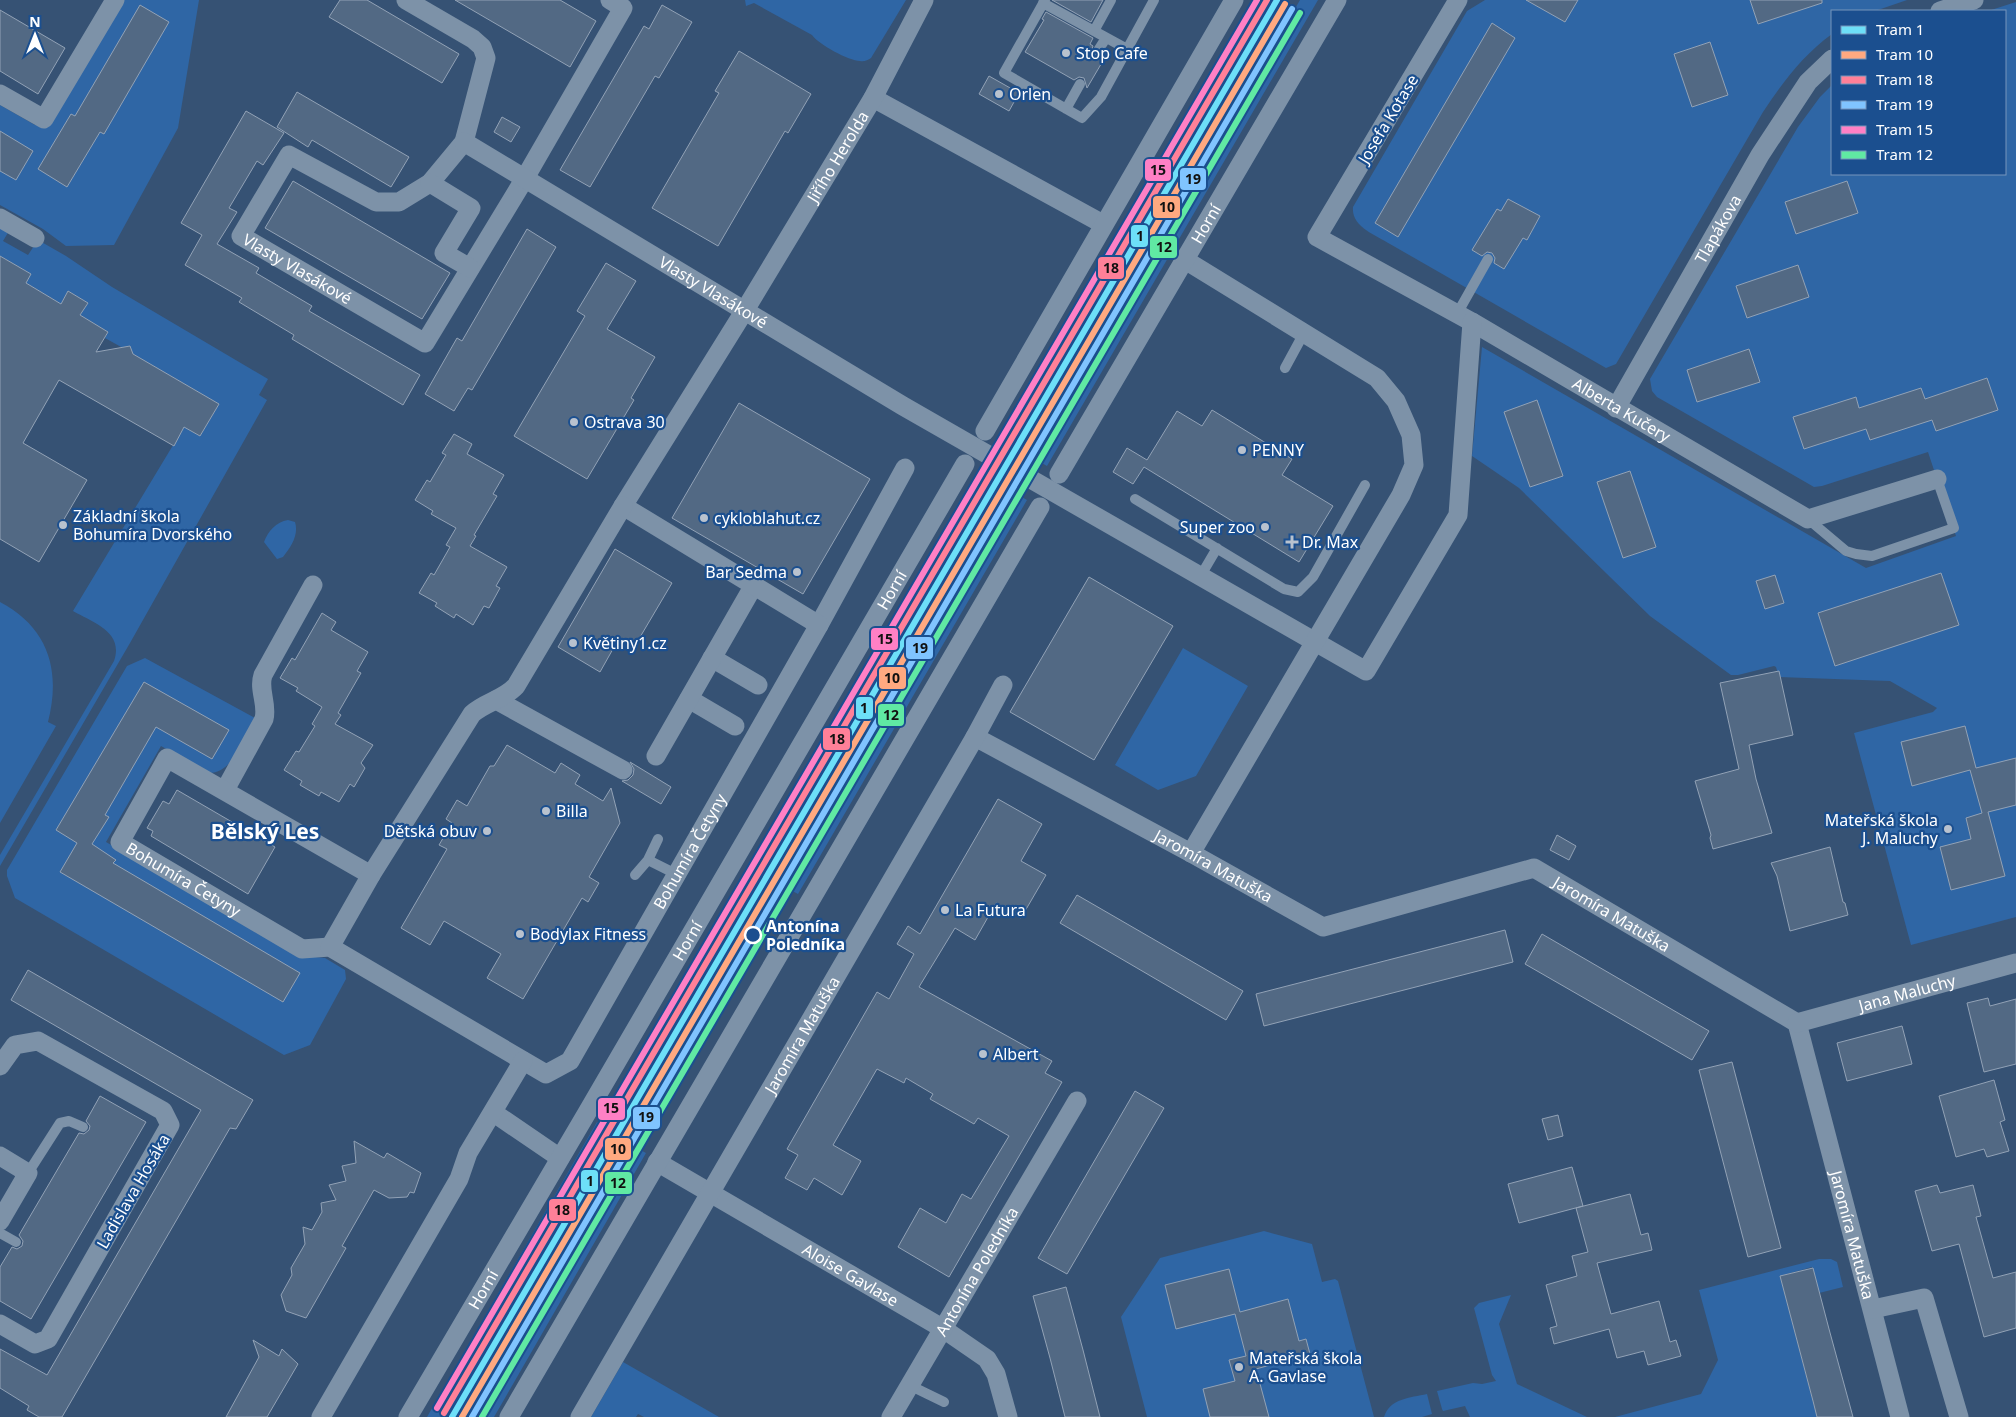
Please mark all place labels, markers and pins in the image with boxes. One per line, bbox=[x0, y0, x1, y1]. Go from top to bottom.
place label: Stop Cafe bbox=[1076, 42, 1148, 64]
marker: Stop Cafe bbox=[1060, 47, 1072, 59]
place label: Orlen bbox=[1009, 83, 1051, 105]
marker: Orlen bbox=[993, 88, 1005, 100]
place label: Ostrava 30 bbox=[584, 411, 665, 433]
marker: Ostrava 30 bbox=[568, 416, 580, 428]
place label: PENNY bbox=[1252, 439, 1305, 461]
marker: PENNY bbox=[1236, 444, 1248, 456]
place label: Základní škola Bohumíra Dvorského bbox=[73, 505, 232, 545]
place label: cykloblahut.cz bbox=[714, 507, 820, 529]
marker: cykloblahut.cz bbox=[698, 512, 710, 524]
place label: Super zoo bbox=[1180, 516, 1255, 538]
marker: Základní škola Bohumíra Dvorského bbox=[57, 519, 69, 531]
marker: Super zoo bbox=[1259, 521, 1271, 533]
place label: Dr. Max bbox=[1302, 531, 1359, 553]
marker: Dr. Max bbox=[1286, 536, 1298, 548]
place label: Bar Sedma bbox=[705, 561, 787, 583]
marker: Bar Sedma bbox=[791, 566, 803, 578]
place label: Květiny1.cz bbox=[583, 632, 667, 654]
marker: Květiny1.cz bbox=[567, 637, 579, 649]
place label: Billa bbox=[556, 800, 588, 822]
marker: Billa bbox=[540, 805, 552, 817]
place label: Mateřská škola J. Maluchy bbox=[1825, 809, 1939, 849]
place label: Dětská obuv bbox=[384, 820, 478, 842]
marker: Mateřská škola J. Maluchy bbox=[1942, 823, 1954, 835]
marker: Dětská obuv bbox=[481, 825, 493, 837]
place label: La Futura bbox=[955, 899, 1026, 921]
marker: La Futura bbox=[939, 904, 951, 916]
place label: Antonína Poledníka bbox=[766, 915, 845, 955]
place label: Bodylax Fitness bbox=[530, 923, 646, 945]
marker: Antonína Poledníka bbox=[744, 926, 762, 944]
marker: Bodylax Fitness bbox=[514, 928, 526, 940]
place label: Albert bbox=[993, 1043, 1039, 1065]
marker: Albert bbox=[977, 1048, 989, 1060]
place label: Mateřská škola A. Gavlase bbox=[1249, 1347, 1362, 1387]
marker: Mateřská škola A. Gavlase bbox=[1233, 1361, 1245, 1373]

